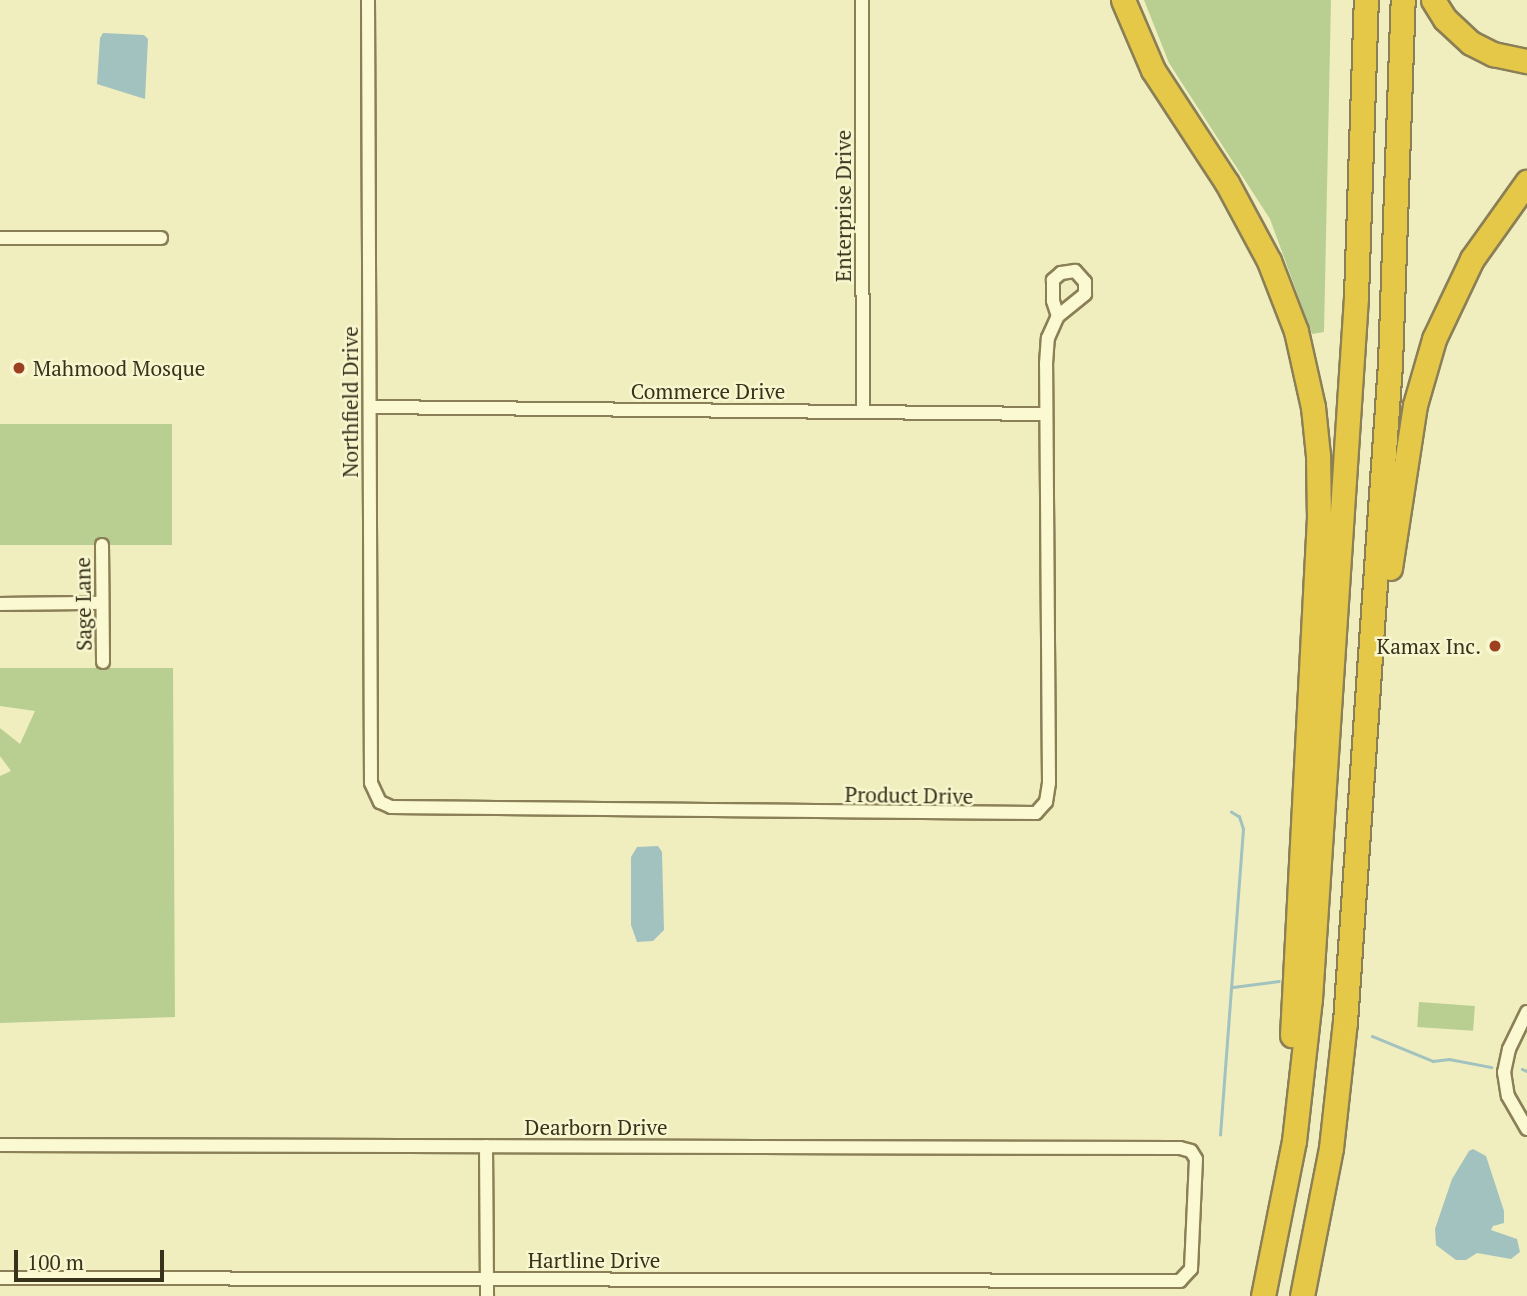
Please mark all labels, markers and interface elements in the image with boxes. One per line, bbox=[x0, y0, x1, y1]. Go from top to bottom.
street label: Enterprise Drive bbox=[830, 130, 856, 282]
street label: Northfield Drive bbox=[337, 326, 363, 478]
place label: Mahmood Mosque bbox=[33, 355, 205, 381]
marker: Mahmood Mosque bbox=[11, 360, 27, 376]
street label: Commerce Drive bbox=[631, 378, 785, 404]
street label: Sage Lane bbox=[70, 557, 96, 651]
place label: Kamax Inc. bbox=[1377, 633, 1481, 659]
marker: Kamax Inc. bbox=[1487, 638, 1503, 654]
street label: Product Drive bbox=[844, 781, 974, 809]
street label: Dearborn Drive bbox=[525, 1114, 667, 1140]
scale bar bbox=[18, 1236, 168, 1280]
street label: Hartline Drive bbox=[528, 1247, 660, 1273]
text: 100 m bbox=[27, 1248, 84, 1276]

